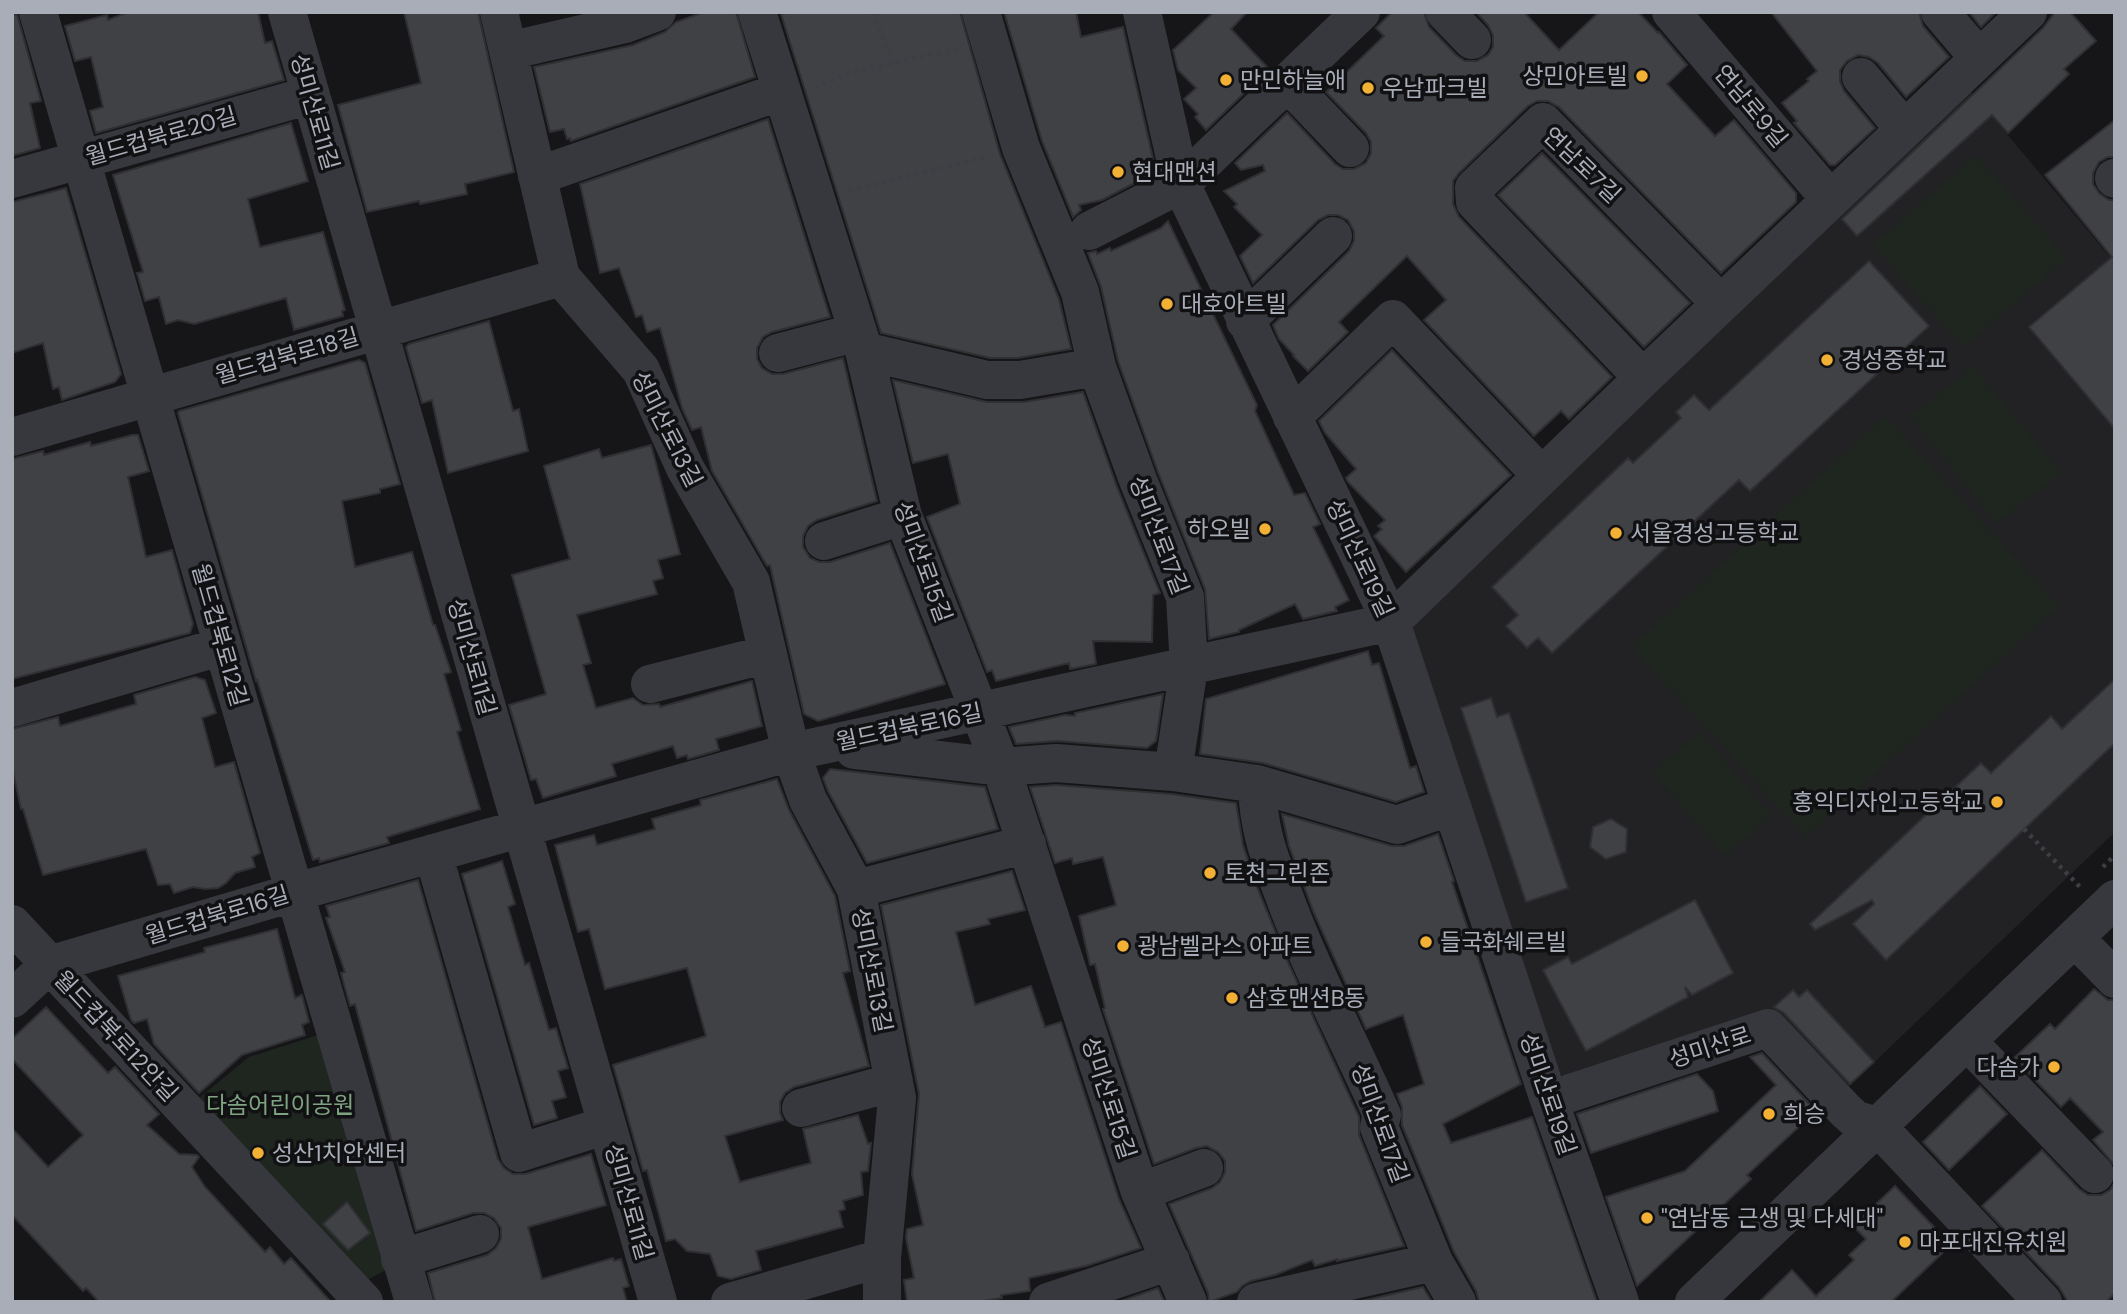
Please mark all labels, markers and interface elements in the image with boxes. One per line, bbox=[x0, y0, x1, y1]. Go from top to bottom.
street label: 성미산로11길 bbox=[284, 50, 346, 174]
street label: 연남로9길 bbox=[1708, 58, 1794, 154]
place label: 상민아트빌 bbox=[1522, 61, 1628, 91]
place label: 만민하늘애 bbox=[1240, 65, 1346, 95]
marker: 상민아트빌 bbox=[1634, 68, 1650, 84]
marker: 만민하늘애 bbox=[1218, 72, 1234, 88]
place label: 우남파크빌 bbox=[1382, 73, 1488, 103]
marker: 우남파크빌 bbox=[1360, 80, 1376, 96]
street label: 월드컵북로20길 bbox=[82, 100, 240, 172]
street label: 연남로7길 bbox=[1537, 121, 1627, 209]
place label: 현대맨션 bbox=[1132, 157, 1217, 187]
marker: 현대맨션 bbox=[1110, 164, 1126, 180]
place label: 대호아트빌 bbox=[1181, 289, 1287, 319]
marker: 대호아트빌 bbox=[1159, 296, 1175, 312]
street label: 월드컵북로18길 bbox=[212, 321, 362, 391]
place label: 경성중학교 bbox=[1841, 345, 1947, 375]
marker: 경성중학교 bbox=[1819, 352, 1835, 368]
street label: 성미산로13길 bbox=[625, 366, 709, 492]
street label: 성미산로17길 bbox=[1123, 471, 1195, 599]
street label: 성미산로19길 bbox=[1319, 494, 1401, 622]
street label: 성미산로15길 bbox=[887, 497, 959, 627]
place label: 하오빌 bbox=[1188, 514, 1251, 544]
place label: 서울경성고등학교 bbox=[1630, 518, 1799, 548]
marker: 하오빌 bbox=[1257, 521, 1273, 537]
marker: 서울경성고등학교 bbox=[1608, 525, 1624, 541]
street label: 월드컵북로12길 bbox=[185, 560, 255, 710]
street label: 성미산로11길 bbox=[441, 595, 503, 719]
street label: 월드컵북로16길 bbox=[833, 697, 985, 757]
place label: 홍익디자인고등학교 bbox=[1793, 787, 1983, 817]
marker: 홍익디자인고등학교 bbox=[1989, 794, 2005, 810]
place label: 토천그린존 bbox=[1224, 858, 1330, 888]
marker: 토천그린존 bbox=[1202, 865, 1218, 881]
street label: 월드컵북로16길 bbox=[142, 879, 292, 951]
street label: 성미산로13길 bbox=[845, 905, 899, 1035]
place label: 들국화쉐르빌 bbox=[1440, 927, 1567, 957]
place label: 광남벨라스 아파트 bbox=[1137, 931, 1312, 961]
marker: 들국화쉐르빌 bbox=[1418, 934, 1434, 950]
marker: 광남벨라스 아파트 bbox=[1115, 938, 1131, 954]
street label: 월드컵북로12안길 bbox=[48, 964, 184, 1108]
place label: 삼호맨션B동 bbox=[1246, 983, 1366, 1013]
marker: 삼호맨션B동 bbox=[1224, 990, 1240, 1006]
street label: 성미산로 bbox=[1665, 1020, 1755, 1074]
street label: 성미산로19길 bbox=[1513, 1029, 1583, 1159]
street label: 성미산로15길 bbox=[1075, 1033, 1143, 1163]
place label: 다솜가 bbox=[1977, 1052, 2040, 1082]
street label: 성미산로17길 bbox=[1344, 1059, 1416, 1187]
marker: 다솜가 bbox=[2046, 1059, 2062, 1075]
park label: 다솜어린이공원 bbox=[206, 1090, 354, 1120]
place label: 희승 bbox=[1783, 1099, 1825, 1129]
marker: 희승 bbox=[1761, 1106, 1777, 1122]
place label: 성산1치안센터 bbox=[272, 1138, 406, 1168]
street label: 성미산로11길 bbox=[598, 1140, 660, 1264]
marker: 성산1치안센터 bbox=[250, 1145, 266, 1161]
place label: "연남동 근생 및 다세대" bbox=[1661, 1203, 1883, 1233]
marker: "연남동 근생 및 다세대" bbox=[1639, 1210, 1655, 1226]
place label: 마포대진유치원 bbox=[1919, 1227, 2067, 1257]
marker: 마포대진유치원 bbox=[1897, 1234, 1913, 1250]

